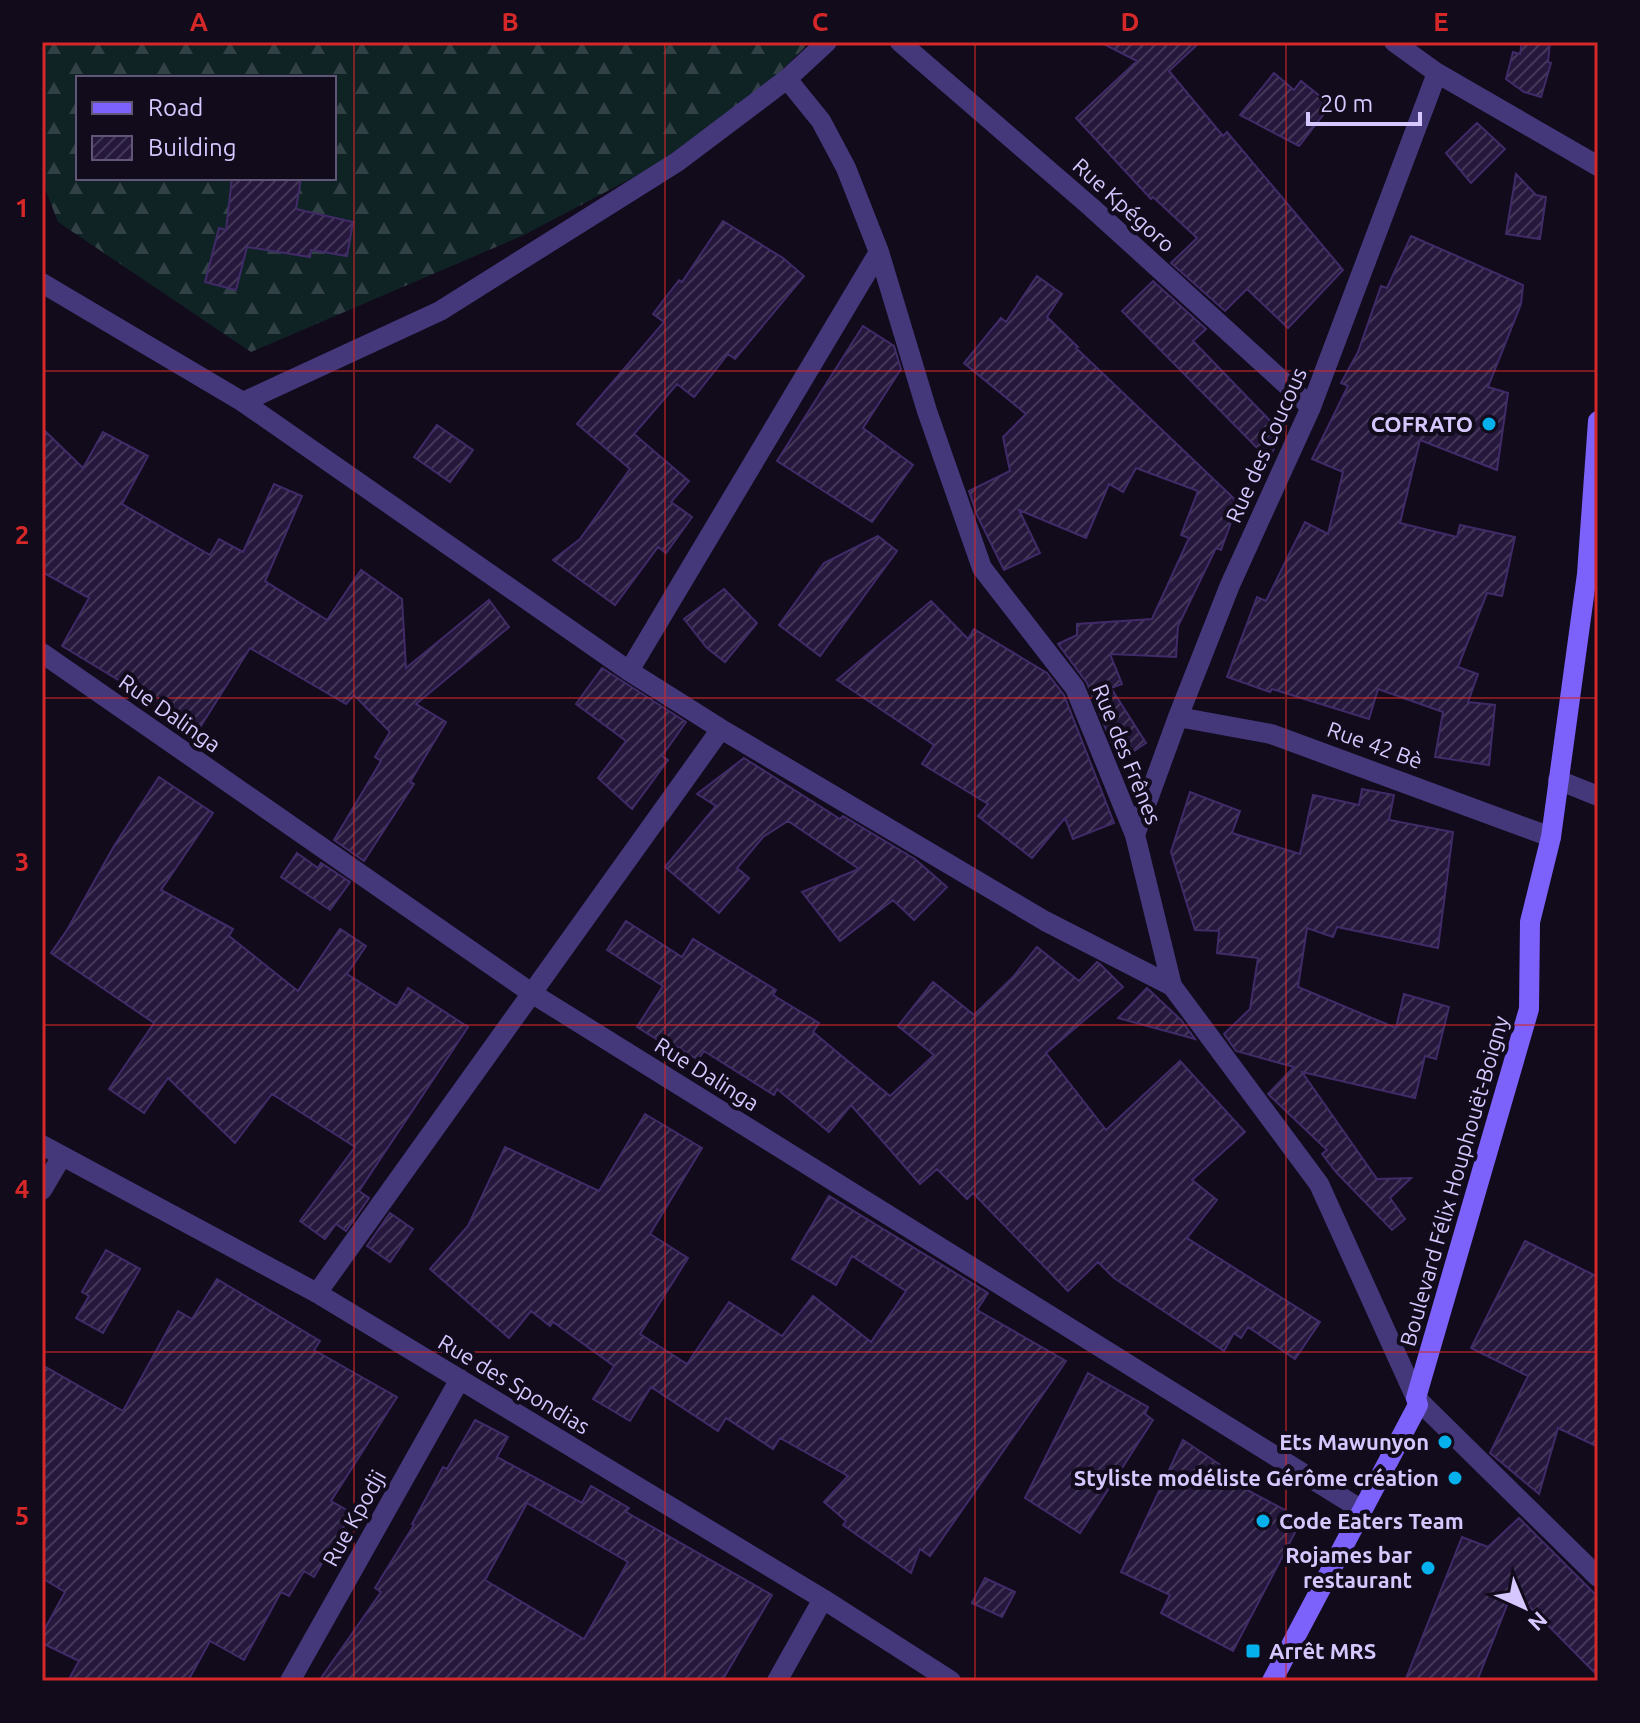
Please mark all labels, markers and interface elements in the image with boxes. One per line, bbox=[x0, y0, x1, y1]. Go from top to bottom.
text: A bbox=[190, 7, 209, 36]
text: B bbox=[501, 7, 519, 36]
text: C bbox=[812, 7, 829, 36]
text: D bbox=[1121, 7, 1139, 36]
text: E bbox=[1433, 7, 1449, 36]
legend bbox=[76, 76, 336, 180]
scale bar bbox=[1308, 76, 1420, 126]
text: 20 m bbox=[1320, 90, 1373, 117]
text: Road bbox=[148, 94, 203, 121]
text: Building bbox=[148, 134, 236, 161]
street label: Rue Kpégoro bbox=[1068, 152, 1180, 257]
text: 1 bbox=[15, 193, 29, 222]
street label: Rue des Coucous bbox=[1220, 363, 1311, 526]
place label: COFRATO bbox=[1371, 411, 1473, 436]
marker: COFRATO bbox=[1480, 415, 1498, 433]
text: 2 bbox=[15, 520, 29, 549]
street label: Rue Dalinga bbox=[115, 669, 226, 757]
street label: Rue des Frênes bbox=[1088, 680, 1167, 828]
street label: Rue 42 Bè bbox=[1324, 716, 1426, 773]
text: 3 bbox=[15, 847, 29, 876]
street label: Boulevard Félix Houphouët-Boigny bbox=[1394, 1012, 1513, 1349]
street label: Rue Dalinga bbox=[651, 1032, 764, 1115]
text: 4 bbox=[15, 1174, 29, 1203]
street label: Rue des Spondias bbox=[434, 1329, 594, 1439]
place label: Ets Mawunyon bbox=[1279, 1429, 1429, 1454]
marker: Ets Mawunyon bbox=[1436, 1433, 1454, 1451]
street label: Rue Kpodji bbox=[317, 1465, 390, 1570]
place label: Styliste modéliste Gérôme création bbox=[1074, 1465, 1439, 1490]
marker: Styliste modéliste Gérôme création bbox=[1446, 1469, 1464, 1487]
text: 5 bbox=[15, 1501, 29, 1530]
place label: Code Eaters Team bbox=[1279, 1508, 1464, 1533]
marker: Code Eaters Team bbox=[1254, 1512, 1272, 1530]
place label: Rojames bar restaurant bbox=[1285, 1542, 1412, 1592]
marker: Rojames bar restaurant bbox=[1419, 1559, 1437, 1577]
north arrow bbox=[1484, 1567, 1564, 1647]
text: N bbox=[1524, 1607, 1553, 1636]
place label: Arrêt MRS bbox=[1269, 1638, 1376, 1663]
marker: Arrêt MRS bbox=[1244, 1642, 1262, 1660]

